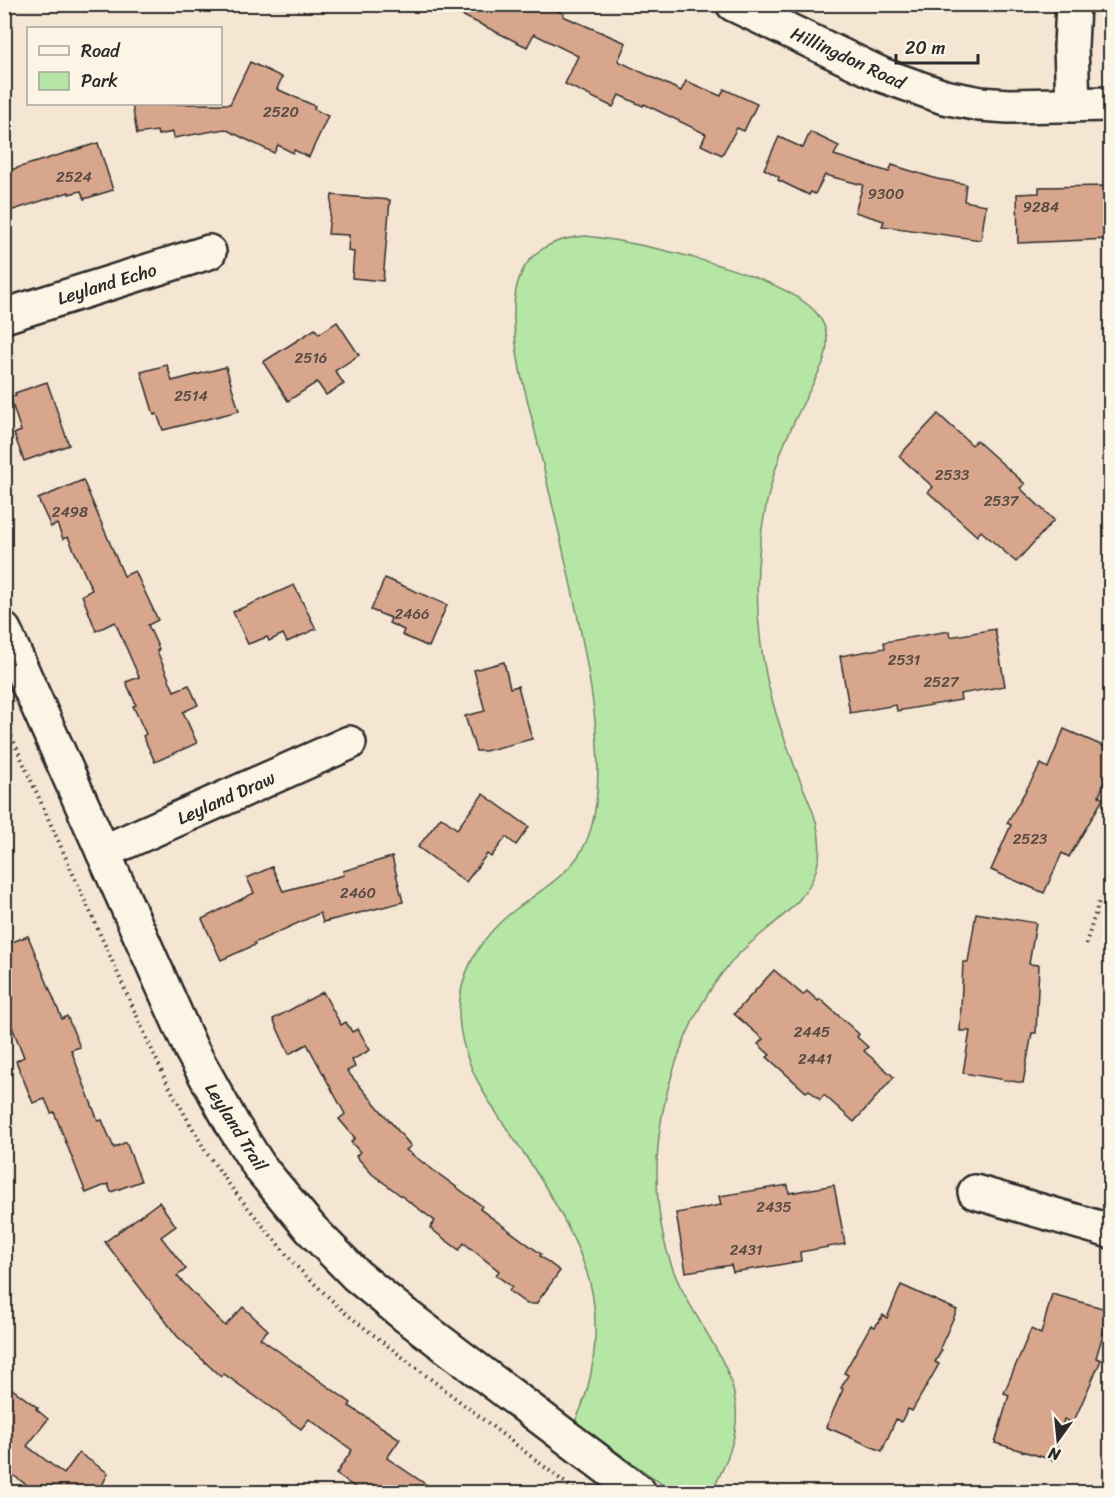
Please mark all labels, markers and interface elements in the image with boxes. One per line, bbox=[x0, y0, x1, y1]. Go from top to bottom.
street label: Hillingdon Road bbox=[785, 17, 912, 99]
legend bbox=[27, 27, 222, 105]
scale bar bbox=[896, 27, 978, 65]
text: 20 m bbox=[905, 32, 945, 64]
text: Road bbox=[81, 35, 121, 67]
text: Park bbox=[81, 65, 118, 97]
house number: 2520 bbox=[263, 99, 299, 125]
house number: 2524 bbox=[56, 164, 92, 190]
house number: 9300 bbox=[868, 181, 904, 207]
house number: 9284 bbox=[1023, 194, 1059, 220]
street label: Leyland Echo bbox=[53, 254, 161, 314]
house number: 2516 bbox=[295, 345, 327, 371]
house number: 2514 bbox=[174, 383, 208, 409]
house number: 2533 bbox=[935, 462, 969, 488]
house number: 2537 bbox=[984, 488, 1020, 514]
house number: 2498 bbox=[52, 499, 88, 525]
house number: 2466 bbox=[394, 601, 430, 627]
house number: 2531 bbox=[888, 647, 920, 673]
house number: 2527 bbox=[923, 669, 960, 695]
street label: Leyland Draw bbox=[172, 762, 281, 834]
house number: 2523 bbox=[1013, 826, 1047, 852]
house number: 2460 bbox=[340, 880, 376, 906]
house number: 2445 bbox=[794, 1019, 830, 1045]
house number: 2441 bbox=[798, 1046, 832, 1072]
street label: Leyland Trail bbox=[196, 1076, 277, 1179]
house number: 2435 bbox=[756, 1194, 792, 1220]
house number: 2431 bbox=[730, 1237, 762, 1263]
north arrow bbox=[1028, 1410, 1088, 1470]
text: N bbox=[1044, 1438, 1064, 1470]

